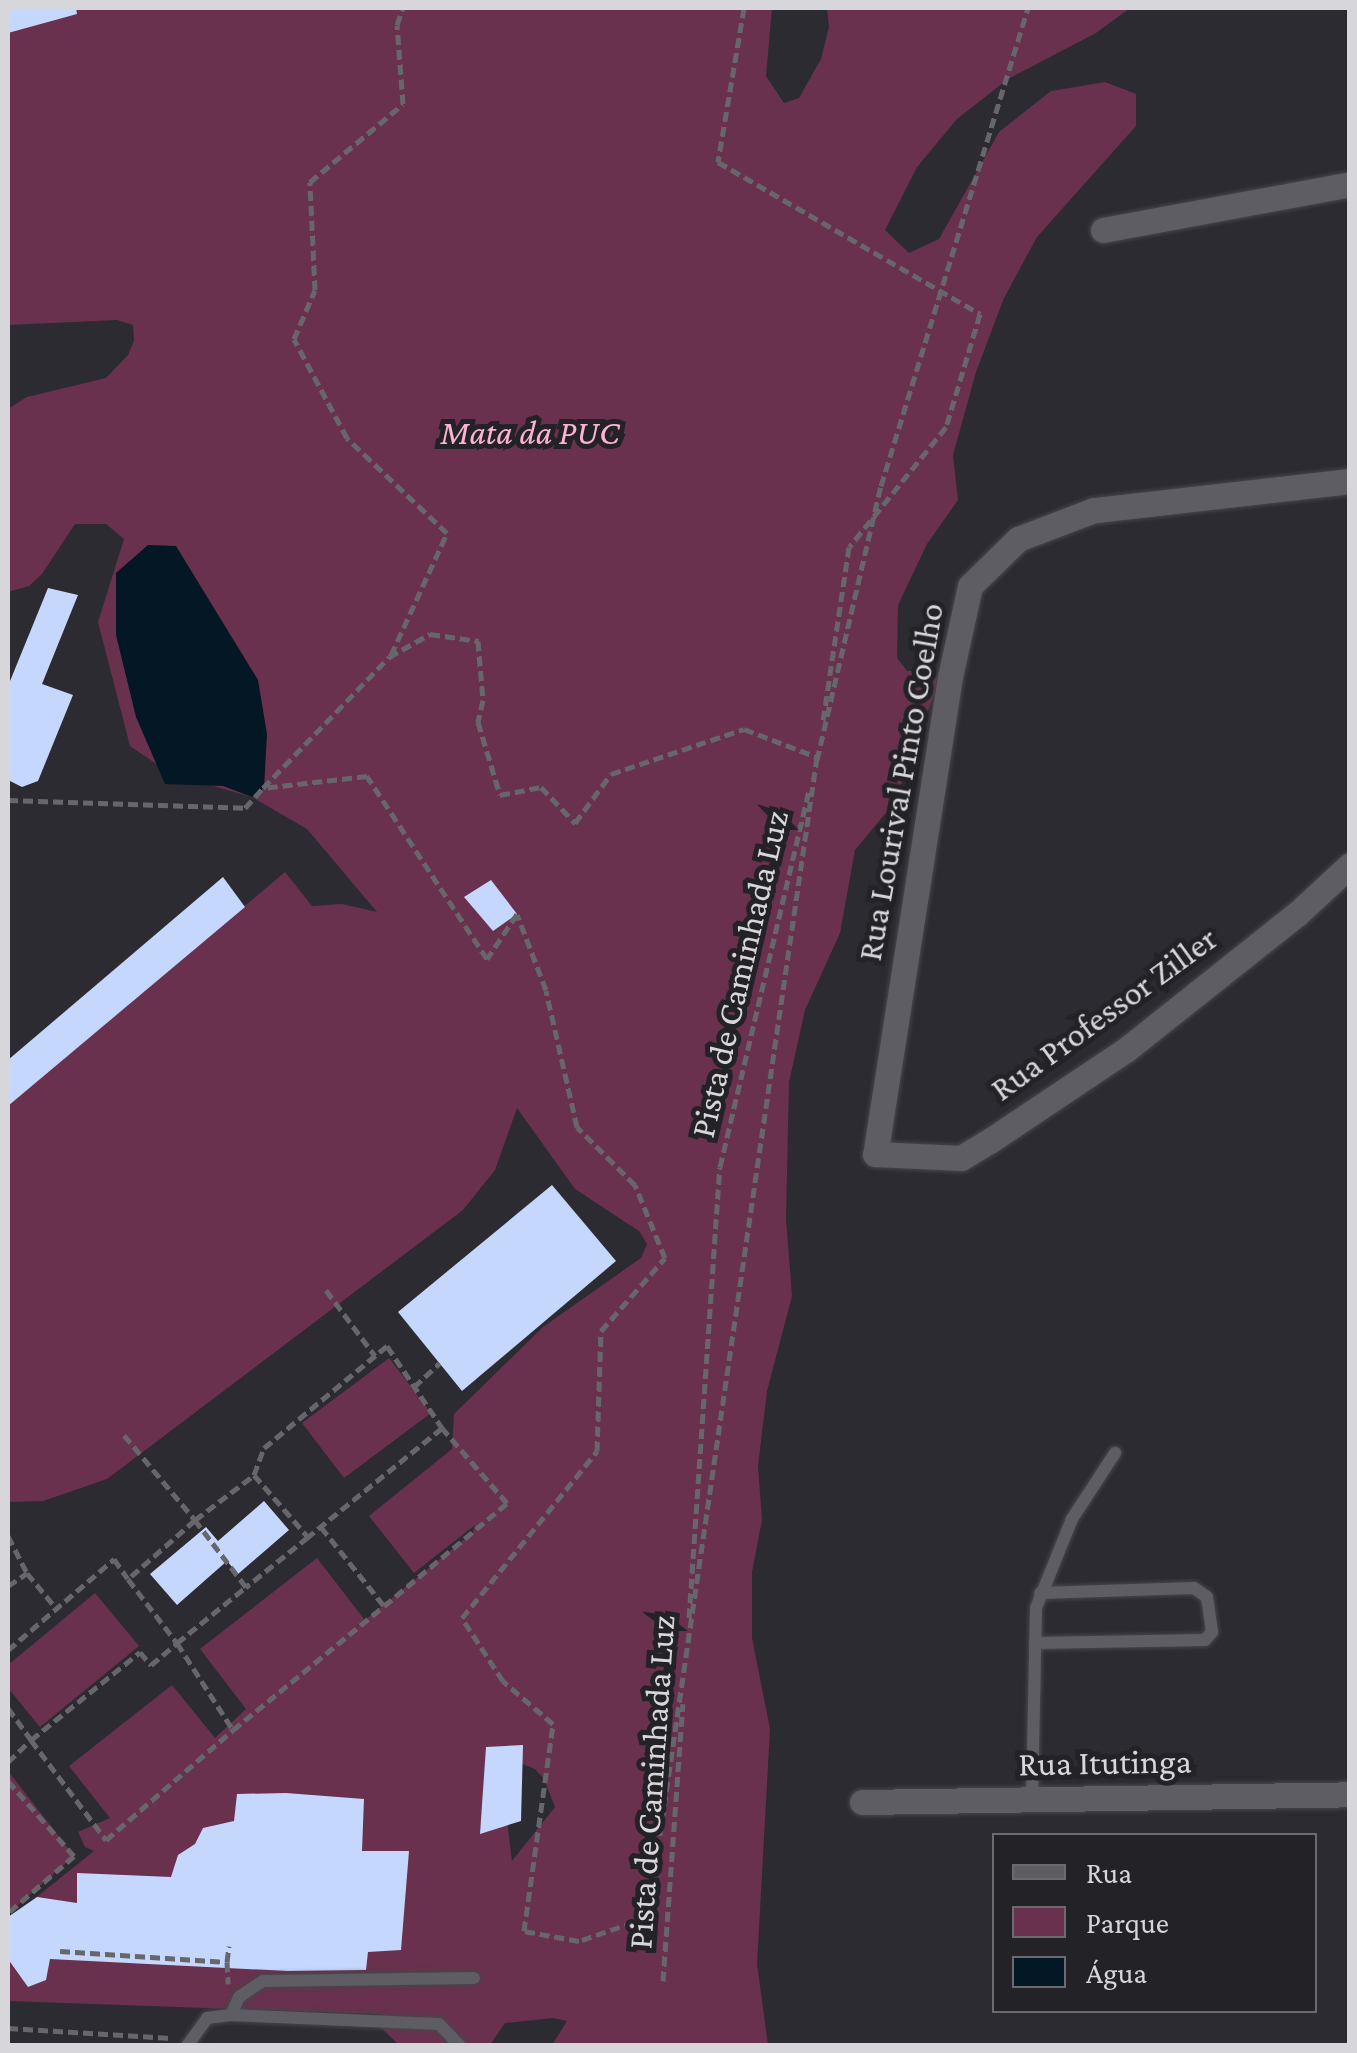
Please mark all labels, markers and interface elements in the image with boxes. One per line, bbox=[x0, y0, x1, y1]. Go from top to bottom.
park label: Mata da PUC bbox=[440, 412, 620, 454]
street label: Rua Lourival Pinto Coelho bbox=[849, 600, 953, 964]
street label: Pista de Caminhada Luz bbox=[682, 806, 798, 1142]
street label: Rua Professor Ziller bbox=[982, 918, 1226, 1110]
street label: Pista de Caminhada Luz bbox=[619, 1614, 685, 1950]
street label: Rua Itutinga bbox=[1018, 1740, 1192, 1786]
legend bbox=[992, 1833, 1317, 2013]
text: Rua bbox=[1086, 1856, 1132, 1889]
text: Parque bbox=[1086, 1906, 1169, 1939]
text: Água bbox=[1086, 1956, 1147, 1989]

